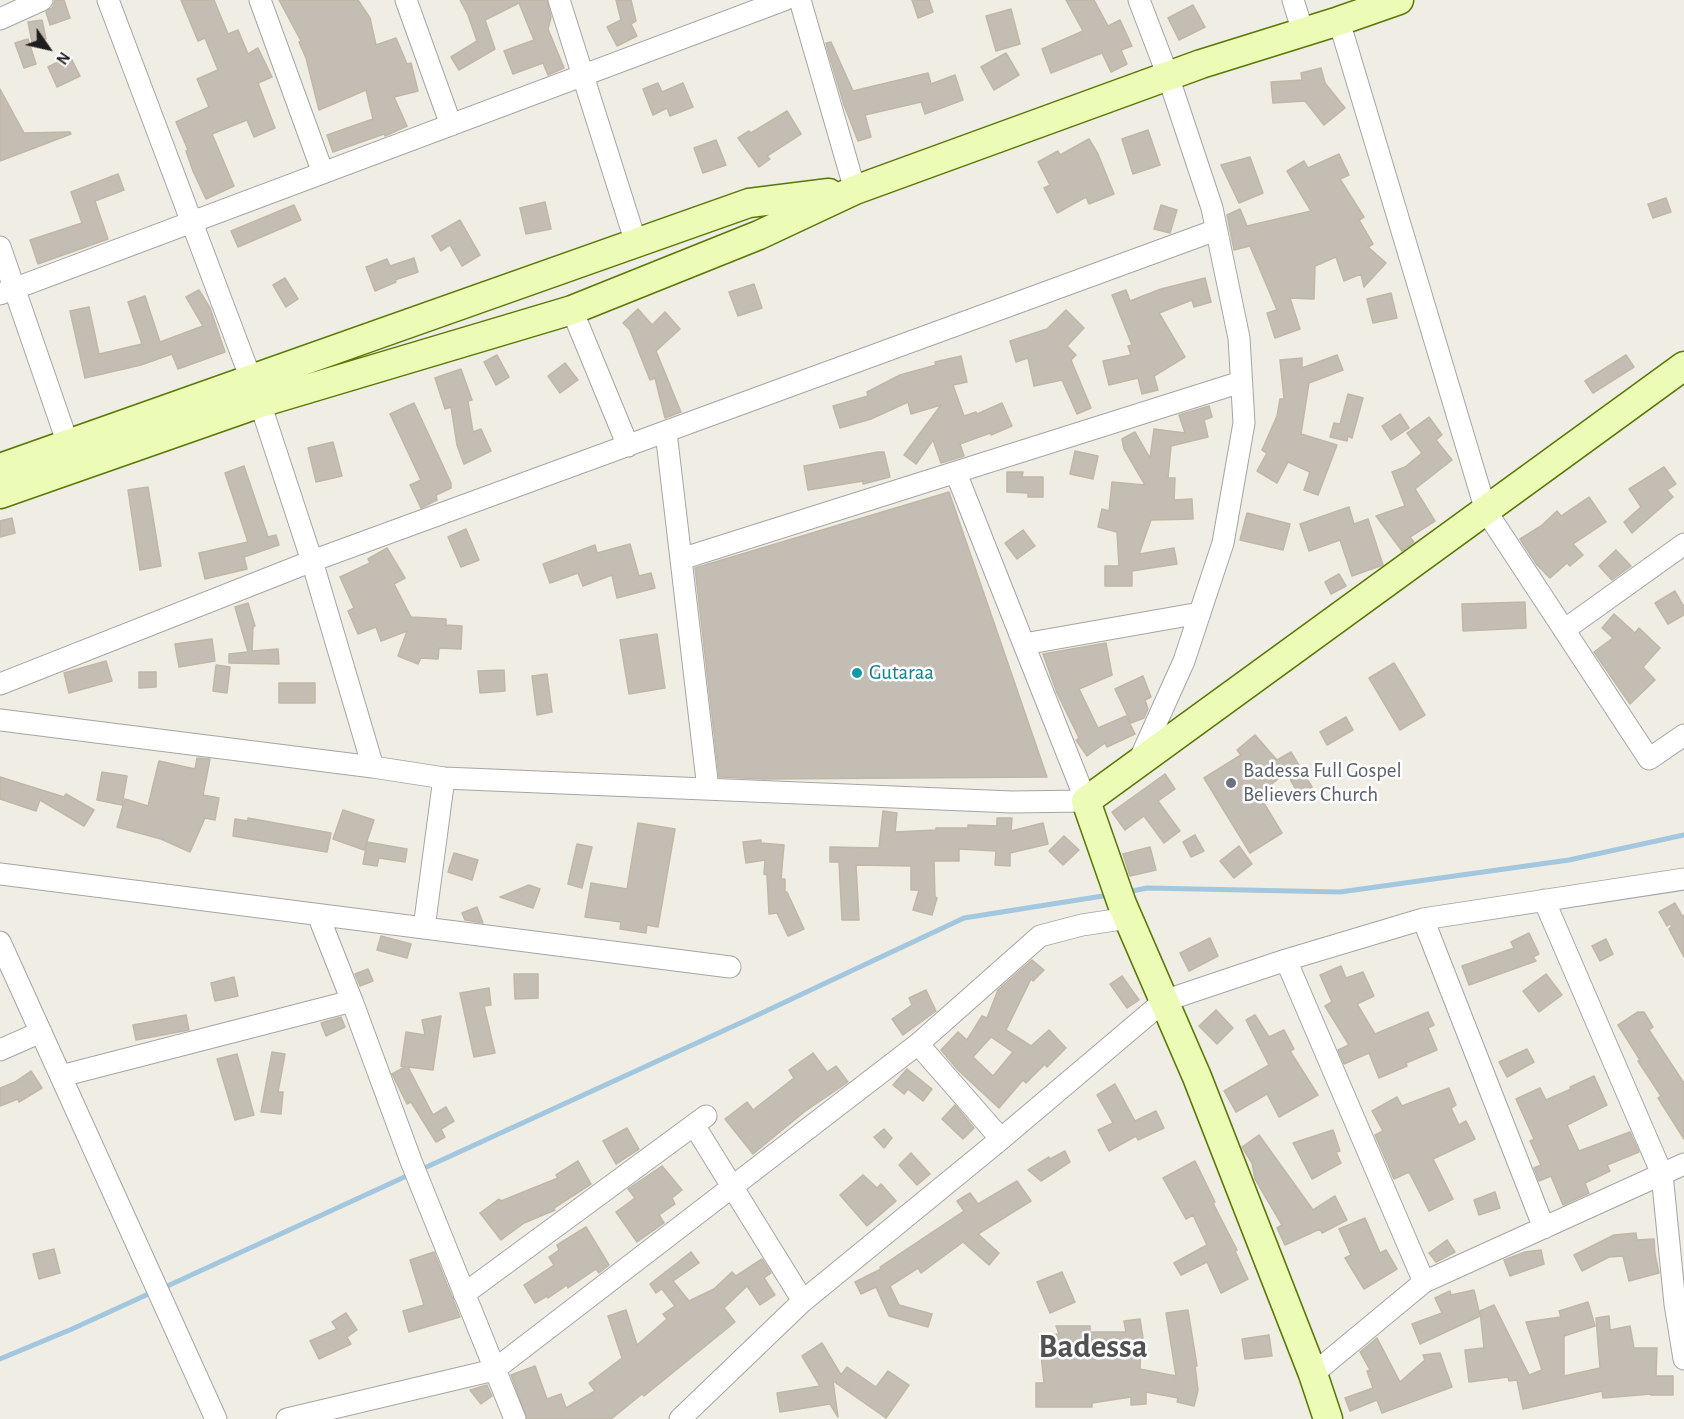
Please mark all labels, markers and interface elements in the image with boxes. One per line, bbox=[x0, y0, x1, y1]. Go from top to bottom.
north arrow bbox=[18, 18, 78, 78]
text: N bbox=[53, 49, 73, 67]
place label: Gutaraa bbox=[869, 660, 934, 686]
marker: Gutaraa bbox=[850, 666, 864, 680]
place label: Badessa Full Gospel Believers Church bbox=[1243, 758, 1402, 808]
marker: Badessa Full Gospel Believers Church bbox=[1224, 776, 1238, 790]
district label: Badessa bbox=[1038, 1327, 1148, 1367]

